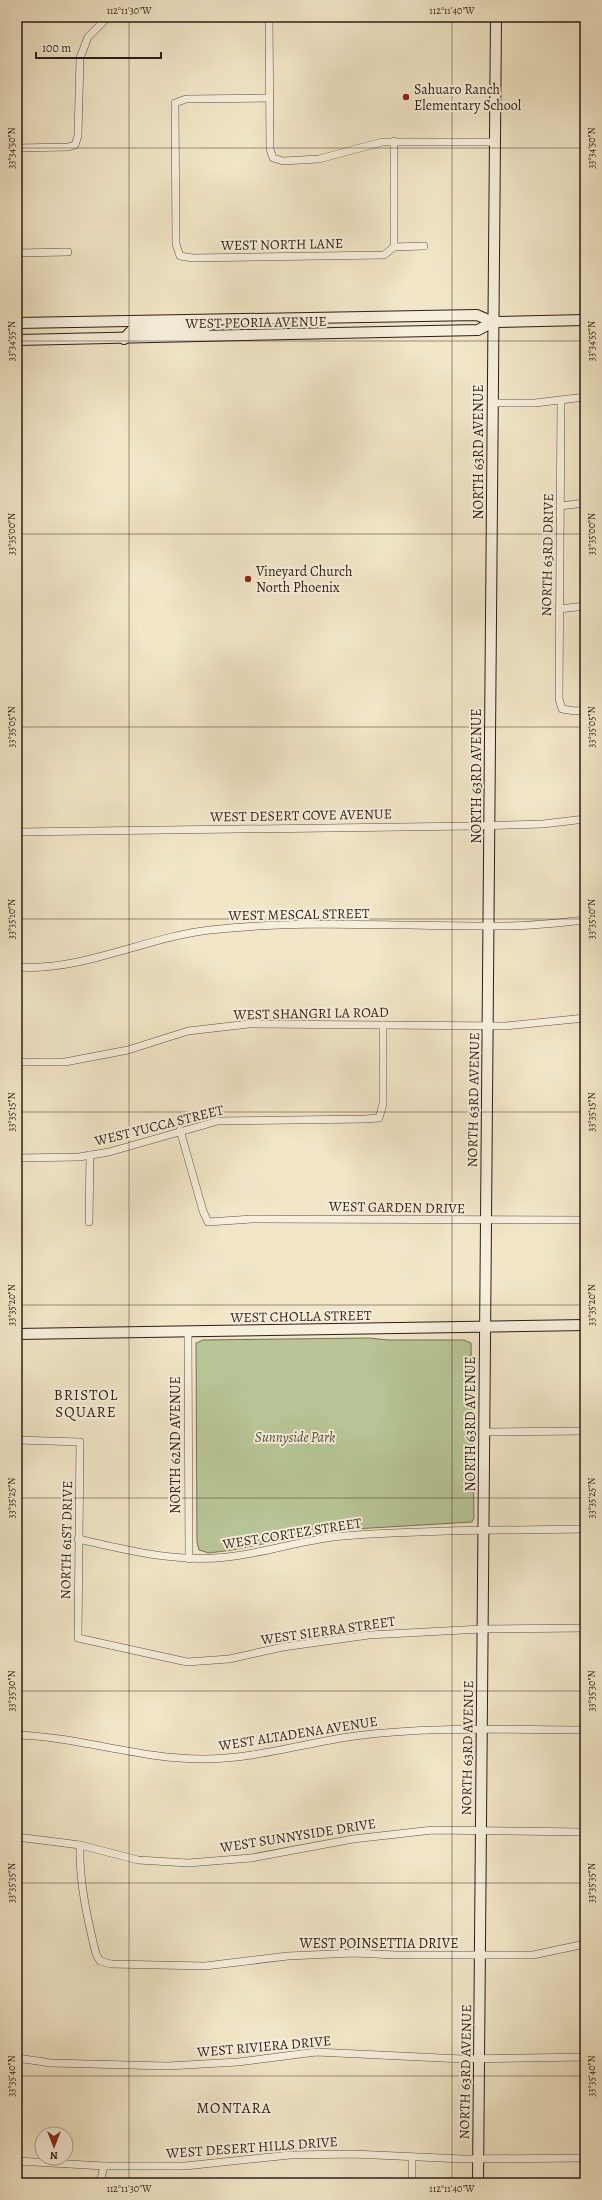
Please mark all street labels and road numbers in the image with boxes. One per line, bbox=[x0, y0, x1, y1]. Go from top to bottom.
street label: WEST NORTH LANE bbox=[220, 234, 343, 255]
street label: WEST PEORIA AVENUE bbox=[184, 312, 327, 333]
street label: NORTH 63RD AVENUE bbox=[469, 384, 488, 520]
street label: NORTH 63RD DRIVE bbox=[537, 493, 558, 617]
street label: NORTH 63RD AVENUE bbox=[467, 708, 486, 844]
street label: WEST DESERT COVE AVENUE bbox=[209, 804, 392, 827]
street label: WEST MESCAL STREET bbox=[227, 904, 370, 925]
street label: WEST SHANGRI LA ROAD bbox=[232, 1003, 389, 1024]
street label: NORTH 63RD AVENUE bbox=[463, 1032, 484, 1168]
street label: WEST YUCCA STREET bbox=[92, 1100, 226, 1151]
street label: WEST GARDEN DRIVE bbox=[328, 1197, 465, 1218]
street label: WEST CHOLLA STREET bbox=[229, 1306, 372, 1327]
street label: NORTH 63RD AVENUE bbox=[461, 1356, 480, 1492]
street label: NORTH 62ND AVENUE bbox=[166, 1376, 185, 1514]
street label: NORTH 61ST DRIVE bbox=[56, 1481, 77, 1599]
street label: WEST CORTEZ STREET bbox=[220, 1513, 363, 1554]
street label: WEST SIERRA STREET bbox=[259, 1612, 397, 1649]
street label: NORTH 63RD AVENUE bbox=[457, 1680, 478, 1816]
street label: WEST ALTADENA AVENUE bbox=[216, 1712, 379, 1756]
street label: WEST SUNNYSIDE DRIVE bbox=[218, 1814, 377, 1857]
street label: WEST POINSETTIA DRIVE bbox=[299, 1934, 458, 1953]
street label: NORTH 63RD AVENUE bbox=[455, 2004, 476, 2140]
street label: WEST RIVIERA DRIVE bbox=[195, 2031, 332, 2062]
street label: WEST DESERT HILLS DRIVE bbox=[165, 2132, 338, 2163]

